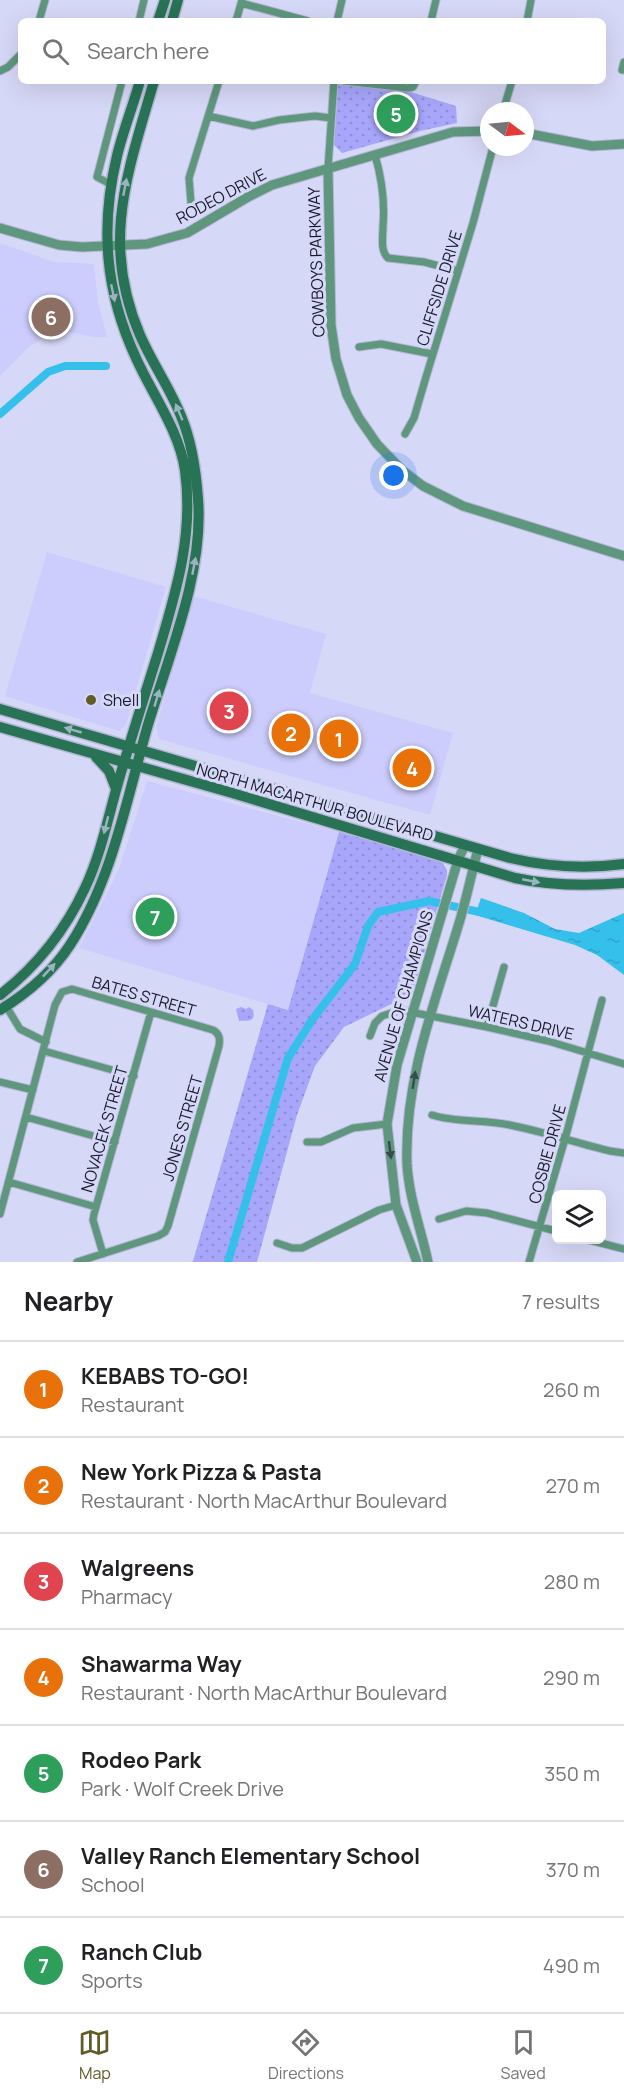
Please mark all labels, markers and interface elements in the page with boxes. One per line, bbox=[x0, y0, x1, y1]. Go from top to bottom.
search box bbox=[18, 18, 606, 84]
icon: search bbox=[39, 35, 72, 68]
text: Search here bbox=[87, 36, 209, 66]
pin: 5 bbox=[376, 92, 416, 136]
north arrow bbox=[480, 102, 534, 156]
street label: RODEO DRIVE bbox=[172, 163, 270, 229]
one-way arrow bbox=[120, 177, 130, 196]
street label: COWBOYS PARKWAY bbox=[302, 186, 330, 338]
street label: CLIFFSIDE DRIVE bbox=[411, 228, 467, 348]
one-way arrow bbox=[109, 284, 118, 303]
pin: 6 bbox=[32, 294, 70, 340]
one-way arrow bbox=[175, 404, 184, 421]
your location bbox=[379, 461, 408, 490]
one-way arrow bbox=[190, 556, 199, 575]
pin: 3 bbox=[210, 688, 248, 734]
place label: Shell bbox=[103, 689, 139, 711]
one-way arrow bbox=[152, 689, 162, 707]
marker: Shell bbox=[84, 693, 98, 707]
pin: 2 bbox=[272, 710, 310, 756]
pin: 1 bbox=[320, 716, 358, 762]
one-way arrow bbox=[64, 725, 82, 734]
pin: 4 bbox=[392, 746, 432, 790]
street label: NORTH MACARTHUR BOULEVARD bbox=[194, 758, 436, 846]
one-way arrow bbox=[101, 816, 111, 834]
one-way arrow bbox=[521, 877, 540, 886]
pin: 7 bbox=[136, 894, 174, 940]
street label: AVENUE OF CHAMPIONS bbox=[368, 908, 438, 1084]
one-way arrow bbox=[42, 963, 55, 978]
street label: BATES STREET bbox=[89, 971, 199, 1022]
street label: WATERS DRIVE bbox=[466, 999, 576, 1045]
street label: NOVACEK STREET bbox=[75, 1063, 133, 1195]
one-way arrow bbox=[409, 1071, 418, 1090]
street label: JONES STREET bbox=[156, 1072, 208, 1183]
street label: COSBIE DRIVE bbox=[523, 1102, 571, 1206]
one-way arrow bbox=[385, 1141, 395, 1160]
map controls bbox=[552, 1190, 606, 1244]
button: layers bbox=[552, 1190, 606, 1244]
text: Nearby bbox=[24, 1283, 113, 1319]
text: 7 results bbox=[522, 1288, 600, 1315]
text: KEBABS TO-GO! bbox=[81, 1361, 249, 1391]
text: 1 bbox=[39, 1376, 48, 1403]
text: 260 m bbox=[543, 1376, 600, 1403]
text: Restaurant bbox=[81, 1391, 185, 1418]
text: New York Pizza & Pasta bbox=[81, 1457, 322, 1487]
text: 2 bbox=[38, 1472, 49, 1499]
text: 270 m bbox=[545, 1472, 600, 1499]
text: Restaurant · North MacArthur Boulevard bbox=[81, 1487, 447, 1514]
text: Walgreens bbox=[81, 1553, 194, 1583]
text: 3 bbox=[38, 1568, 49, 1595]
text: 280 m bbox=[544, 1568, 600, 1595]
text: Pharmacy bbox=[81, 1583, 173, 1610]
text: Shawarma Way bbox=[81, 1649, 242, 1679]
text: 4 bbox=[37, 1664, 50, 1691]
text: 290 m bbox=[543, 1664, 600, 1691]
text: Restaurant · North MacArthur Boulevard bbox=[81, 1679, 447, 1706]
text: Rodeo Park bbox=[81, 1745, 201, 1775]
text: 5 bbox=[38, 1760, 49, 1787]
text: 350 m bbox=[544, 1760, 600, 1787]
text: Park · Wolf Creek Drive bbox=[81, 1775, 284, 1802]
text: Valley Ranch Elementary School bbox=[81, 1841, 420, 1871]
text: 6 bbox=[37, 1856, 50, 1883]
text: 370 m bbox=[546, 1856, 600, 1883]
text: School bbox=[81, 1871, 145, 1898]
text: Ranch Club bbox=[81, 1937, 202, 1967]
text: 7 bbox=[38, 1952, 49, 1979]
text: 490 m bbox=[543, 1952, 600, 1979]
text: Sports bbox=[81, 1967, 143, 1994]
tab: Map bbox=[78, 2026, 111, 2084]
tab: Directions bbox=[268, 2026, 344, 2084]
tab: Saved bbox=[501, 2026, 546, 2084]

